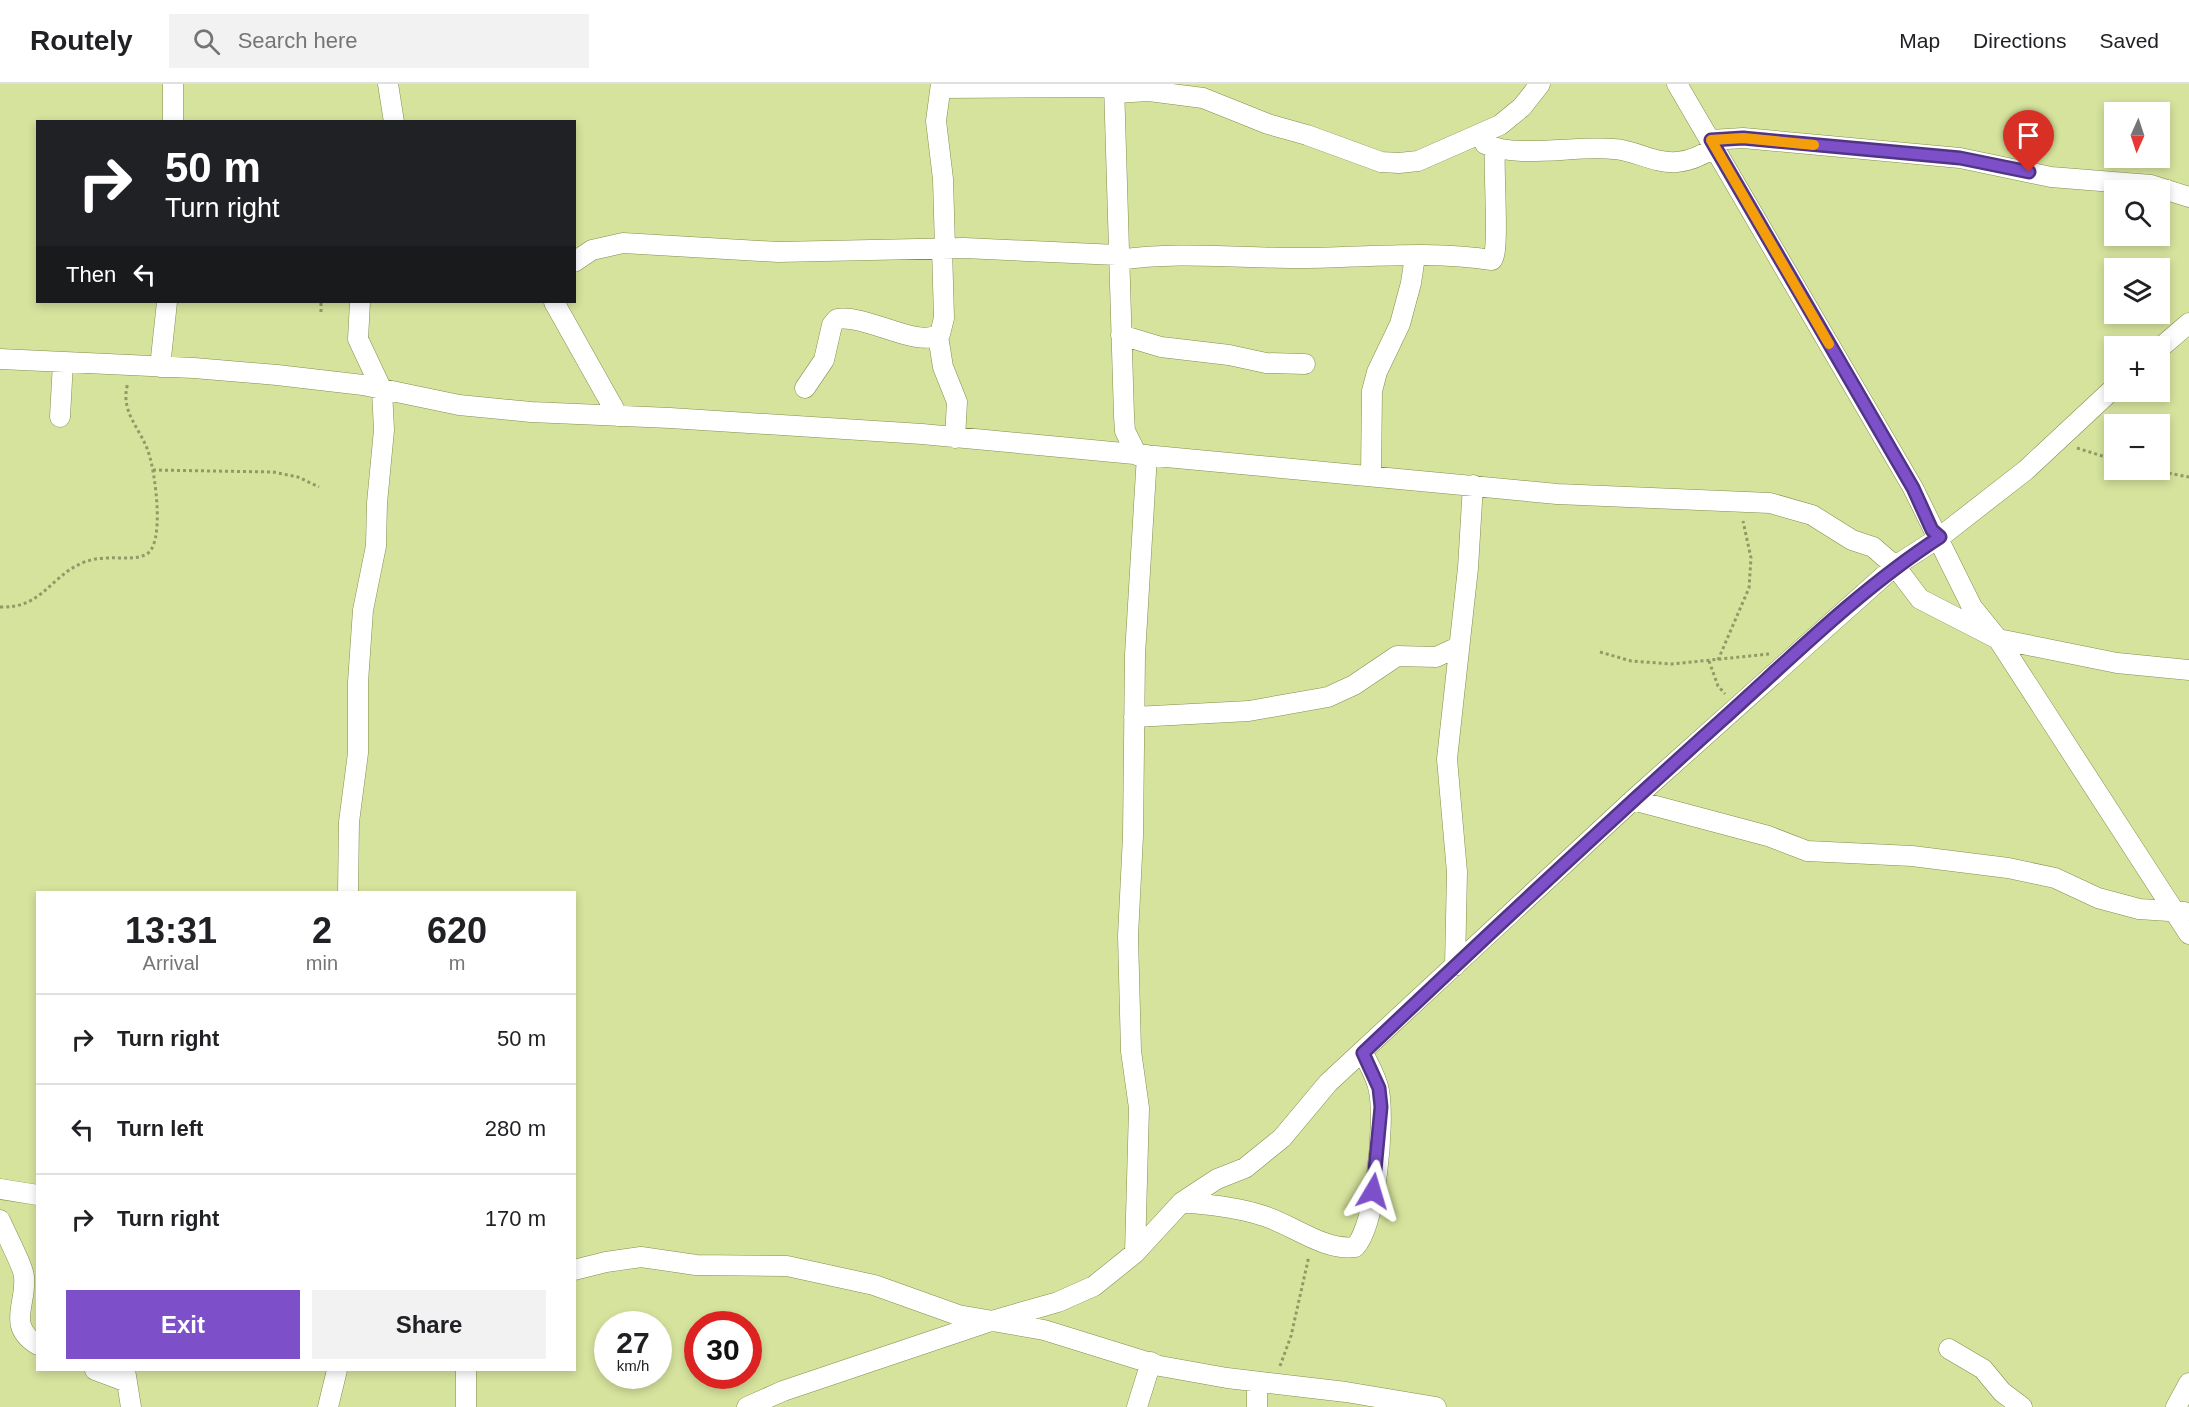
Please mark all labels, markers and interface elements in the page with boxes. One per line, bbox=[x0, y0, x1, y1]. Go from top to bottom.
search box bbox=[169, 14, 589, 68]
text: Routely bbox=[30, 25, 133, 56]
icon: search bbox=[190, 25, 223, 58]
text: Search here bbox=[238, 28, 358, 53]
text: Map bbox=[1899, 29, 1940, 52]
text: Directions bbox=[1973, 29, 2066, 52]
text: Saved bbox=[2099, 29, 2159, 52]
north arrow bbox=[2104, 102, 2170, 168]
map controls bbox=[2104, 102, 2170, 480]
pin bbox=[2003, 110, 2054, 172]
icon: arrive bbox=[2012, 119, 2045, 152]
icon: right bbox=[66, 144, 144, 222]
text: 50 m bbox=[165, 144, 261, 191]
button: search bbox=[2104, 180, 2170, 246]
text: Turn right bbox=[165, 193, 280, 223]
icon: left bbox=[128, 258, 161, 291]
button: layers bbox=[2104, 258, 2170, 324]
text: Then bbox=[66, 262, 116, 287]
button: + bbox=[2104, 336, 2170, 402]
button: − bbox=[2104, 414, 2170, 480]
text: 13:31 bbox=[125, 910, 217, 951]
text: 2 bbox=[312, 910, 332, 951]
text: 620 bbox=[427, 910, 487, 951]
text: Arrival bbox=[143, 952, 199, 974]
text: min bbox=[306, 952, 338, 974]
text: m bbox=[449, 952, 465, 974]
icon: right bbox=[66, 1023, 99, 1056]
text: Turn right bbox=[117, 1026, 219, 1051]
text: 50 m bbox=[497, 1026, 546, 1051]
icon: left bbox=[66, 1113, 99, 1146]
text: Turn left bbox=[117, 1116, 203, 1141]
text: 280 m bbox=[485, 1116, 546, 1141]
position arrow bbox=[1341, 1159, 1405, 1223]
icon: right bbox=[66, 1203, 99, 1236]
text: Turn right bbox=[117, 1206, 219, 1231]
text: 170 m bbox=[485, 1206, 546, 1231]
button: Exit bbox=[66, 1290, 300, 1359]
button: Share bbox=[312, 1290, 546, 1359]
speed limit sign: 30 bbox=[684, 1311, 762, 1389]
text: 27 bbox=[616, 1326, 650, 1359]
text: km/h bbox=[617, 1357, 649, 1374]

